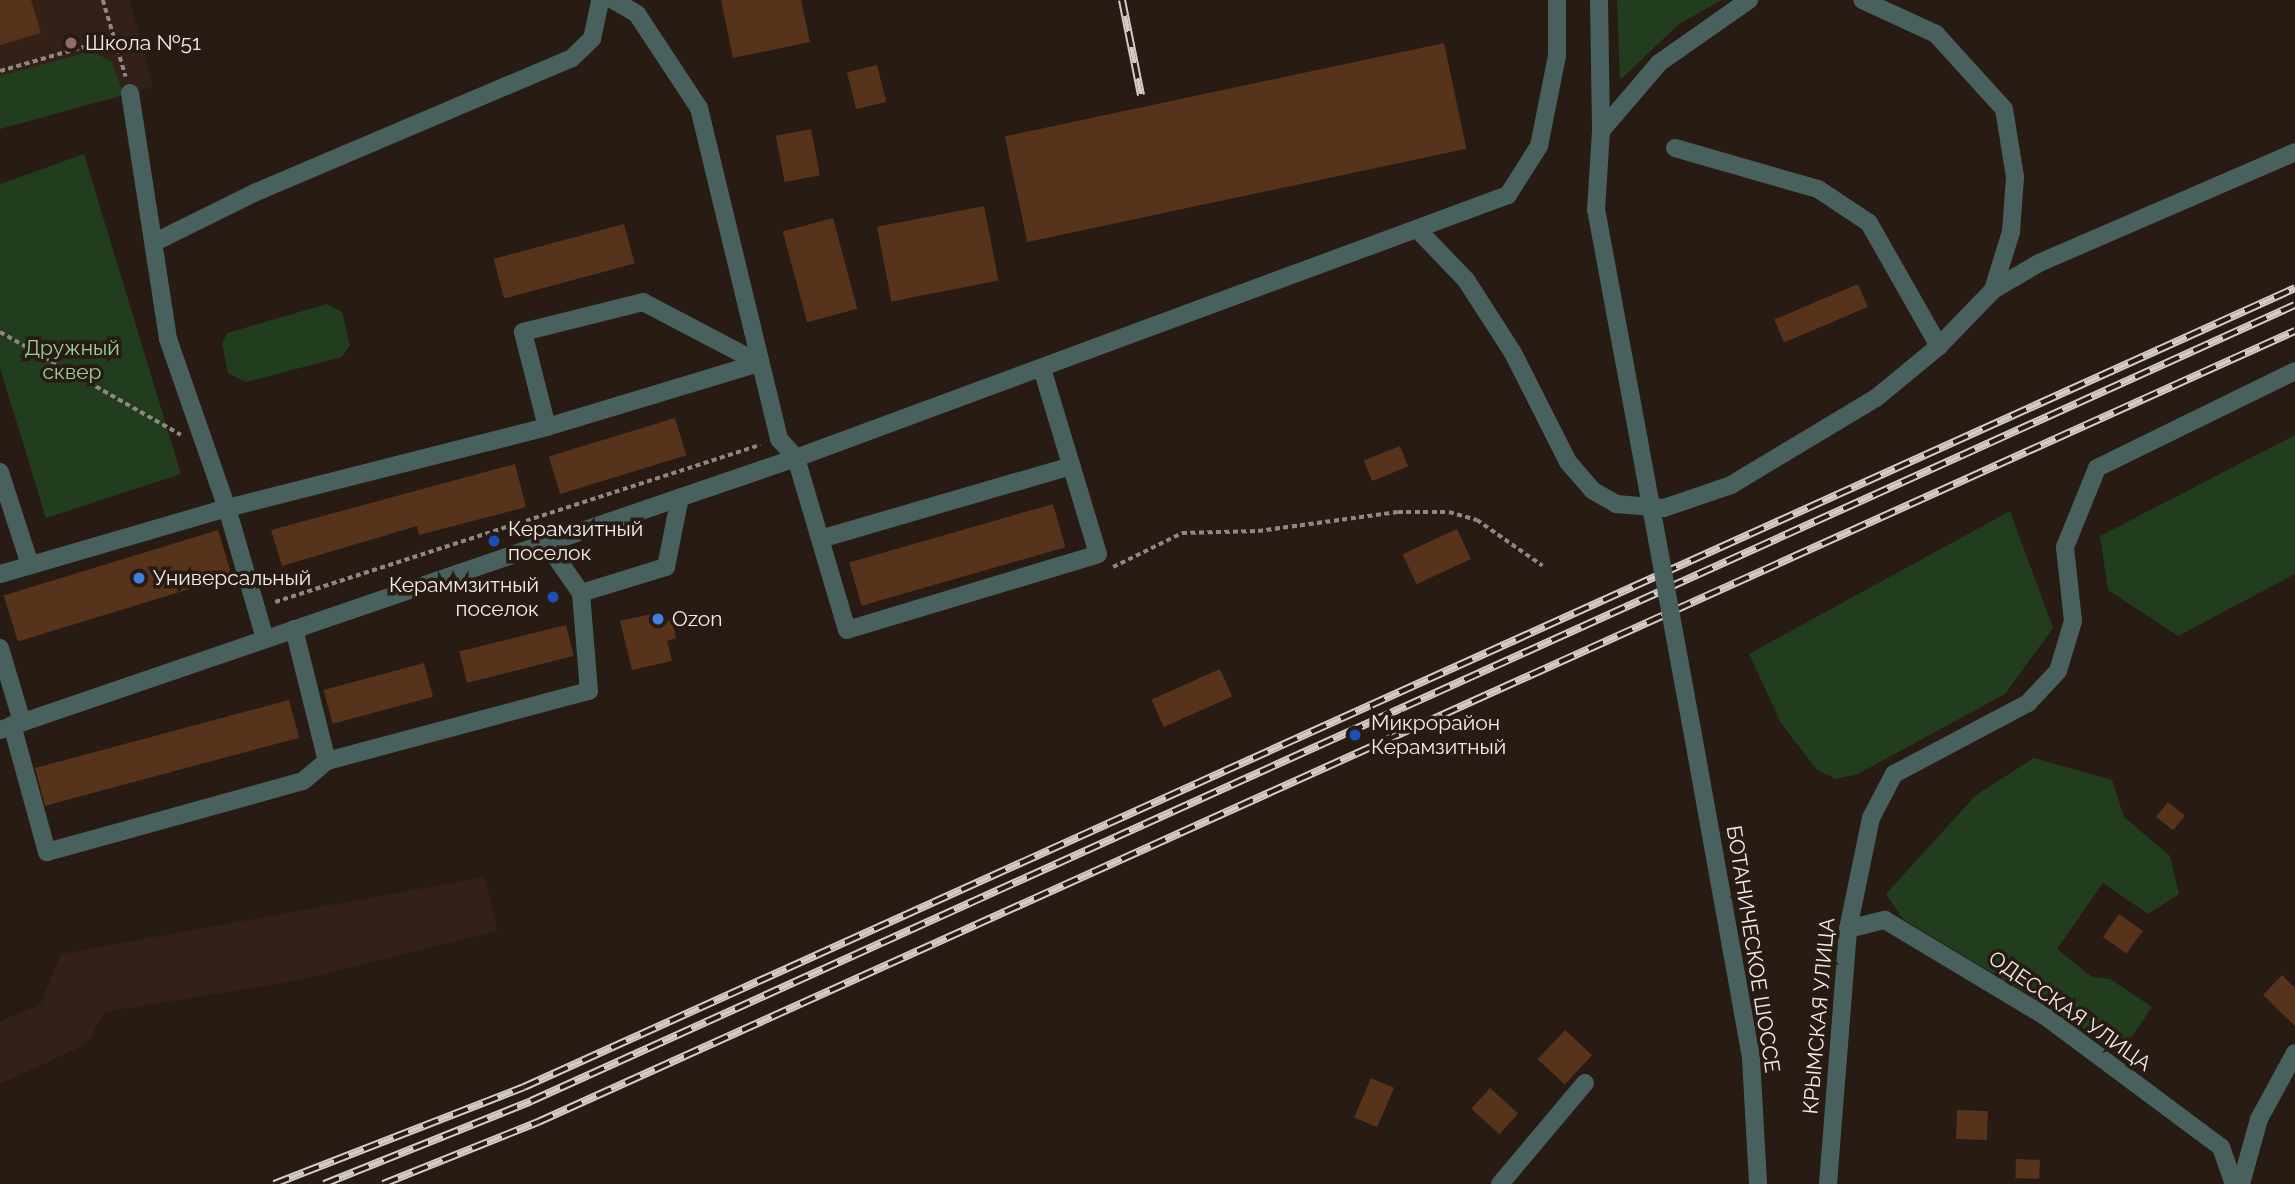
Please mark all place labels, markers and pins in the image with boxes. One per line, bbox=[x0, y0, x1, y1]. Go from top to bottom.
place label: Школа №51 bbox=[85, 30, 201, 56]
marker: Школа №51 bbox=[63, 35, 79, 51]
place label: Керамзитный поселок bbox=[508, 516, 643, 566]
marker: Керамзитный поселок bbox=[486, 533, 502, 549]
place label: Универсальный bbox=[153, 565, 311, 591]
marker: Универсальный bbox=[131, 570, 147, 586]
place label: Кераммзитный поселок bbox=[389, 572, 539, 622]
marker: Кераммзитный поселок bbox=[545, 589, 561, 605]
place label: Ozon bbox=[672, 606, 723, 632]
marker: Ozon bbox=[650, 611, 666, 627]
place label: Микрорайон Керамзитный bbox=[1371, 710, 1506, 760]
marker: Микрорайон Керамзитный bbox=[1345, 725, 1365, 745]

